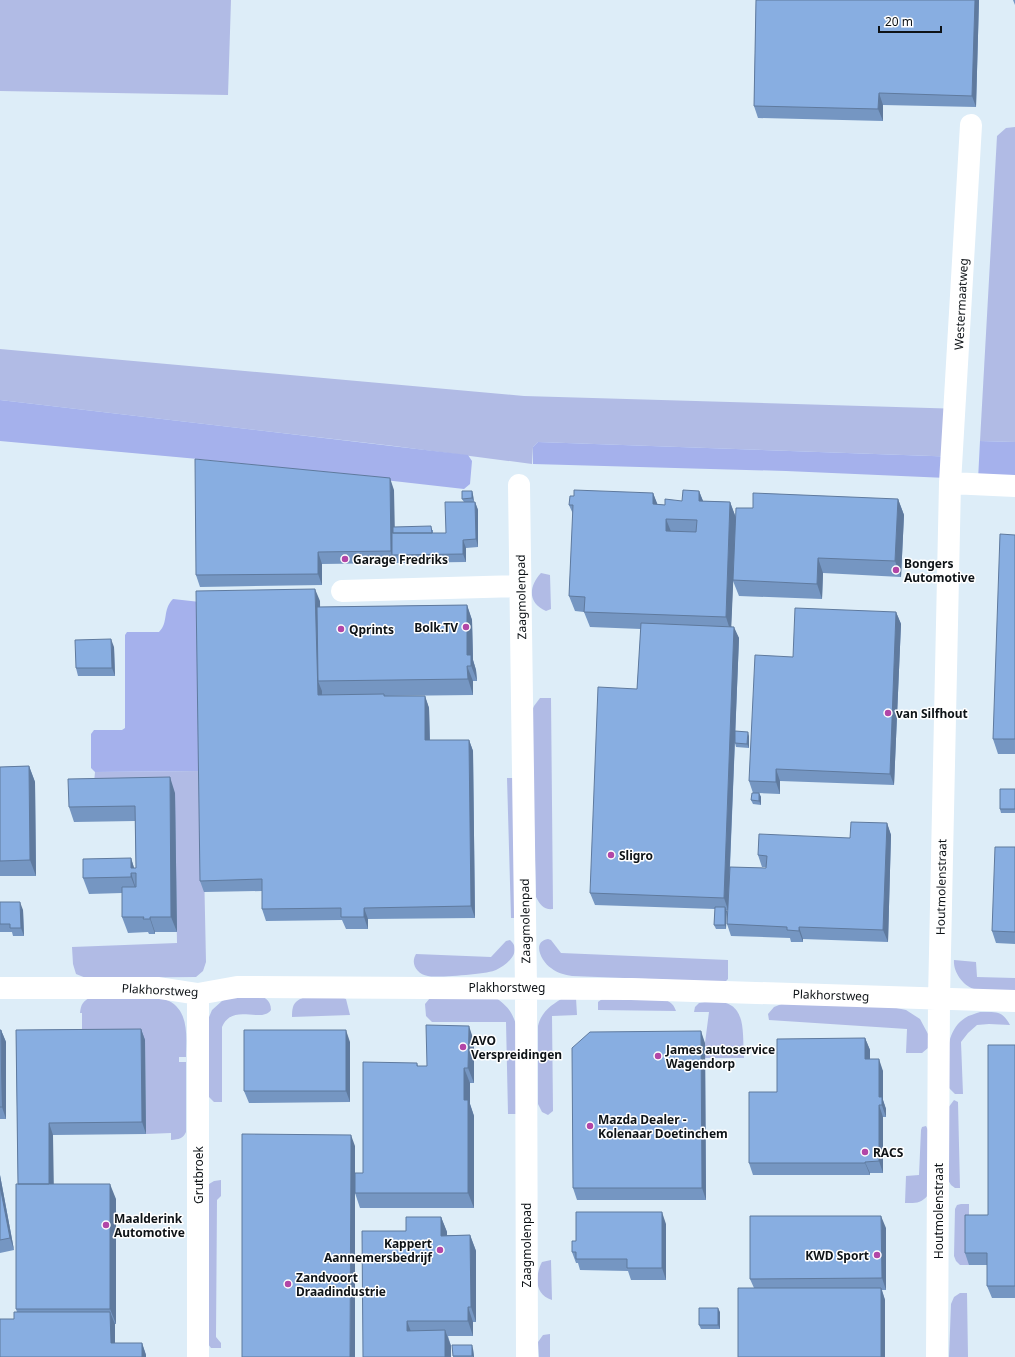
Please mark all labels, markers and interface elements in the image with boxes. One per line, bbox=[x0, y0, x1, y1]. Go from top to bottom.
scale bar bbox=[879, 8, 941, 34]
text: 20 m bbox=[885, 13, 913, 30]
street label: Westermaatweg bbox=[950, 258, 972, 350]
place label: Garage Fredriks bbox=[353, 551, 448, 568]
marker: Garage Fredriks bbox=[340, 554, 350, 564]
street label: Zaagmolenpad bbox=[512, 554, 530, 640]
place label: Bongers Automotive bbox=[904, 555, 975, 586]
marker: Bongers Automotive bbox=[891, 565, 901, 575]
place label: Bolk.TV bbox=[414, 619, 458, 636]
place label: Qprints bbox=[349, 621, 394, 638]
marker: Bolk.TV bbox=[461, 622, 471, 632]
marker: Qprints bbox=[336, 624, 346, 634]
place label: van Silfhout bbox=[896, 705, 968, 722]
marker: van Silfhout bbox=[883, 708, 893, 718]
street label: Houtmolenstraat bbox=[932, 838, 950, 935]
place label: Sligro bbox=[619, 847, 653, 864]
marker: Sligro bbox=[606, 850, 616, 860]
street label: Zaagmolenpad bbox=[516, 878, 534, 964]
street label: Plakhorstweg bbox=[469, 979, 545, 996]
street label: Plakhorstweg bbox=[121, 980, 199, 1000]
street label: Plakhorstweg bbox=[792, 985, 870, 1005]
place label: AVO Verspreidingen bbox=[471, 1032, 562, 1063]
place label: James autoservice Wagendorp bbox=[665, 1041, 775, 1072]
marker: AVO Verspreidingen bbox=[458, 1042, 468, 1052]
marker: James autoservice Wagendorp bbox=[653, 1051, 663, 1061]
place label: Mazda Dealer - Kolenaar Doetinchem bbox=[598, 1111, 728, 1142]
marker: Mazda Dealer - Kolenaar Doetinchem bbox=[585, 1121, 595, 1131]
place label: RACS bbox=[873, 1144, 904, 1161]
street label: Grutbroek bbox=[190, 1145, 207, 1204]
marker: RACS bbox=[860, 1147, 870, 1157]
street label: Houtmolenstraat bbox=[930, 1162, 947, 1259]
street label: Zaagmolenpad bbox=[518, 1203, 535, 1287]
place label: Maalderink Automotive bbox=[114, 1210, 185, 1241]
marker: Maalderink Automotive bbox=[101, 1220, 111, 1230]
place label: Kappert Aannemersbedrijf bbox=[324, 1235, 433, 1266]
marker: Kappert Aannemersbedrijf bbox=[435, 1245, 445, 1255]
place label: KWD Sport bbox=[805, 1247, 869, 1264]
marker: KWD Sport bbox=[872, 1250, 882, 1260]
place label: Zandvoort Draadindustrie bbox=[296, 1269, 386, 1300]
marker: Zandvoort Draadindustrie bbox=[283, 1279, 293, 1289]

